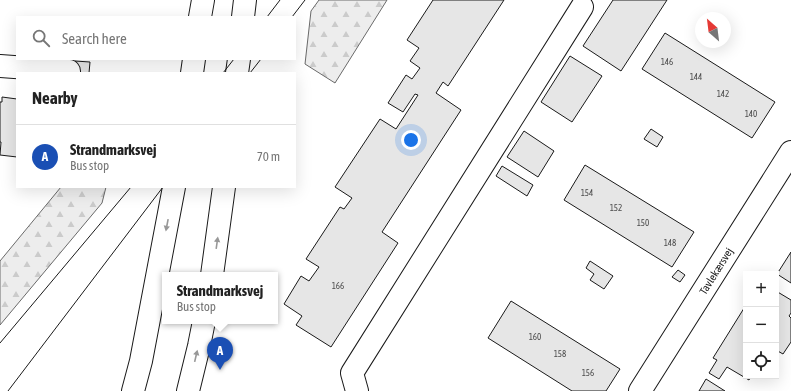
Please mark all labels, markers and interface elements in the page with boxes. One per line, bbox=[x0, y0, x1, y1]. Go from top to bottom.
north arrow bbox=[695, 12, 731, 48]
search box bbox=[16, 16, 296, 60]
icon: search bbox=[30, 27, 52, 49]
text: Search here bbox=[62, 30, 127, 47]
house number: 146 bbox=[661, 57, 673, 67]
house number: 144 bbox=[690, 72, 702, 82]
text: Nearby bbox=[32, 88, 78, 108]
house number: 142 bbox=[717, 89, 729, 99]
house number: 140 bbox=[745, 109, 757, 119]
your location bbox=[401, 130, 421, 150]
text: Strandmarksvej bbox=[70, 141, 157, 158]
text: A bbox=[42, 149, 48, 164]
text: 70 m bbox=[257, 149, 280, 164]
text: Bus stop bbox=[70, 158, 109, 173]
house number: 154 bbox=[581, 188, 593, 198]
house number: 152 bbox=[610, 203, 622, 213]
house number: 150 bbox=[637, 218, 649, 228]
one-way arrow bbox=[164, 219, 170, 232]
one-way arrow bbox=[214, 237, 220, 249]
house number: 148 bbox=[664, 238, 676, 248]
street label: Tavlekærsvej bbox=[697, 246, 735, 296]
map controls bbox=[743, 271, 779, 379]
button: + bbox=[743, 271, 779, 307]
popup bbox=[162, 272, 278, 324]
house number: 166 bbox=[332, 281, 344, 291]
text: Strandmarksvej bbox=[177, 282, 263, 299]
text: Bus stop bbox=[177, 299, 216, 314]
button: − bbox=[743, 307, 779, 343]
house number: 160 bbox=[529, 332, 541, 342]
pin: A bbox=[207, 337, 233, 370]
button: locate bbox=[743, 343, 779, 379]
house number: 158 bbox=[554, 349, 566, 359]
one-way arrow bbox=[194, 350, 200, 362]
house number: 156 bbox=[582, 368, 594, 378]

